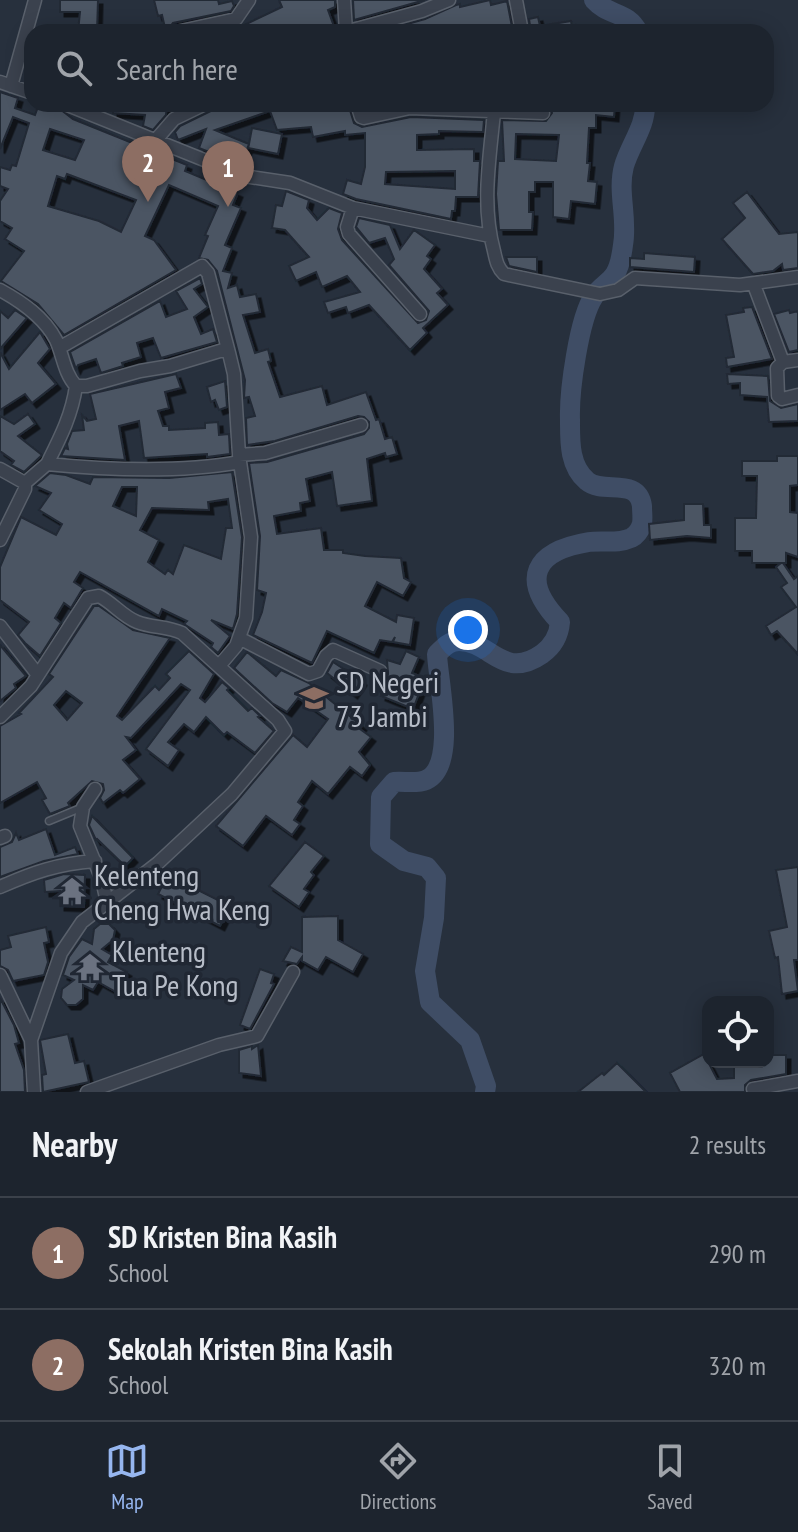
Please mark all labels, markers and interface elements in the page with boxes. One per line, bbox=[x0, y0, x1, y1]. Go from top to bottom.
search box bbox=[24, 24, 774, 112]
icon: search bbox=[52, 46, 96, 90]
text: Search here bbox=[116, 49, 238, 88]
pin: 2 bbox=[122, 136, 174, 202]
pin: 1 bbox=[202, 141, 254, 207]
your location bbox=[448, 610, 488, 650]
place label: SD Negeri 73 Jambi bbox=[336, 662, 439, 735]
school or university icon: SD Negeri 73 Jambi bbox=[299, 683, 329, 713]
place label: Kelenteng Cheng Hwa Keng bbox=[94, 855, 270, 928]
temple icon: Kelenteng Cheng Hwa Keng bbox=[57, 876, 87, 906]
place label: Klenteng Tua Pe Kong bbox=[112, 931, 238, 1004]
temple icon: Klenteng Tua Pe Kong bbox=[75, 952, 105, 982]
map controls bbox=[702, 996, 774, 1068]
button: locate bbox=[702, 996, 774, 1068]
text: Nearby bbox=[32, 1122, 117, 1166]
text: 2 results bbox=[689, 1128, 766, 1161]
text: SD Kristen Bina Kasih bbox=[108, 1217, 337, 1256]
text: 1 bbox=[52, 1237, 64, 1270]
text: 290 m bbox=[708, 1237, 766, 1270]
text: School bbox=[108, 1256, 168, 1289]
text: Sekolah Kristen Bina Kasih bbox=[108, 1329, 393, 1368]
text: 2 bbox=[52, 1349, 64, 1382]
text: 320 m bbox=[708, 1349, 766, 1382]
text: School bbox=[108, 1368, 168, 1401]
tab: Map bbox=[105, 1439, 149, 1515]
tab: Directions bbox=[360, 1439, 437, 1515]
tab: Saved bbox=[647, 1439, 693, 1515]

